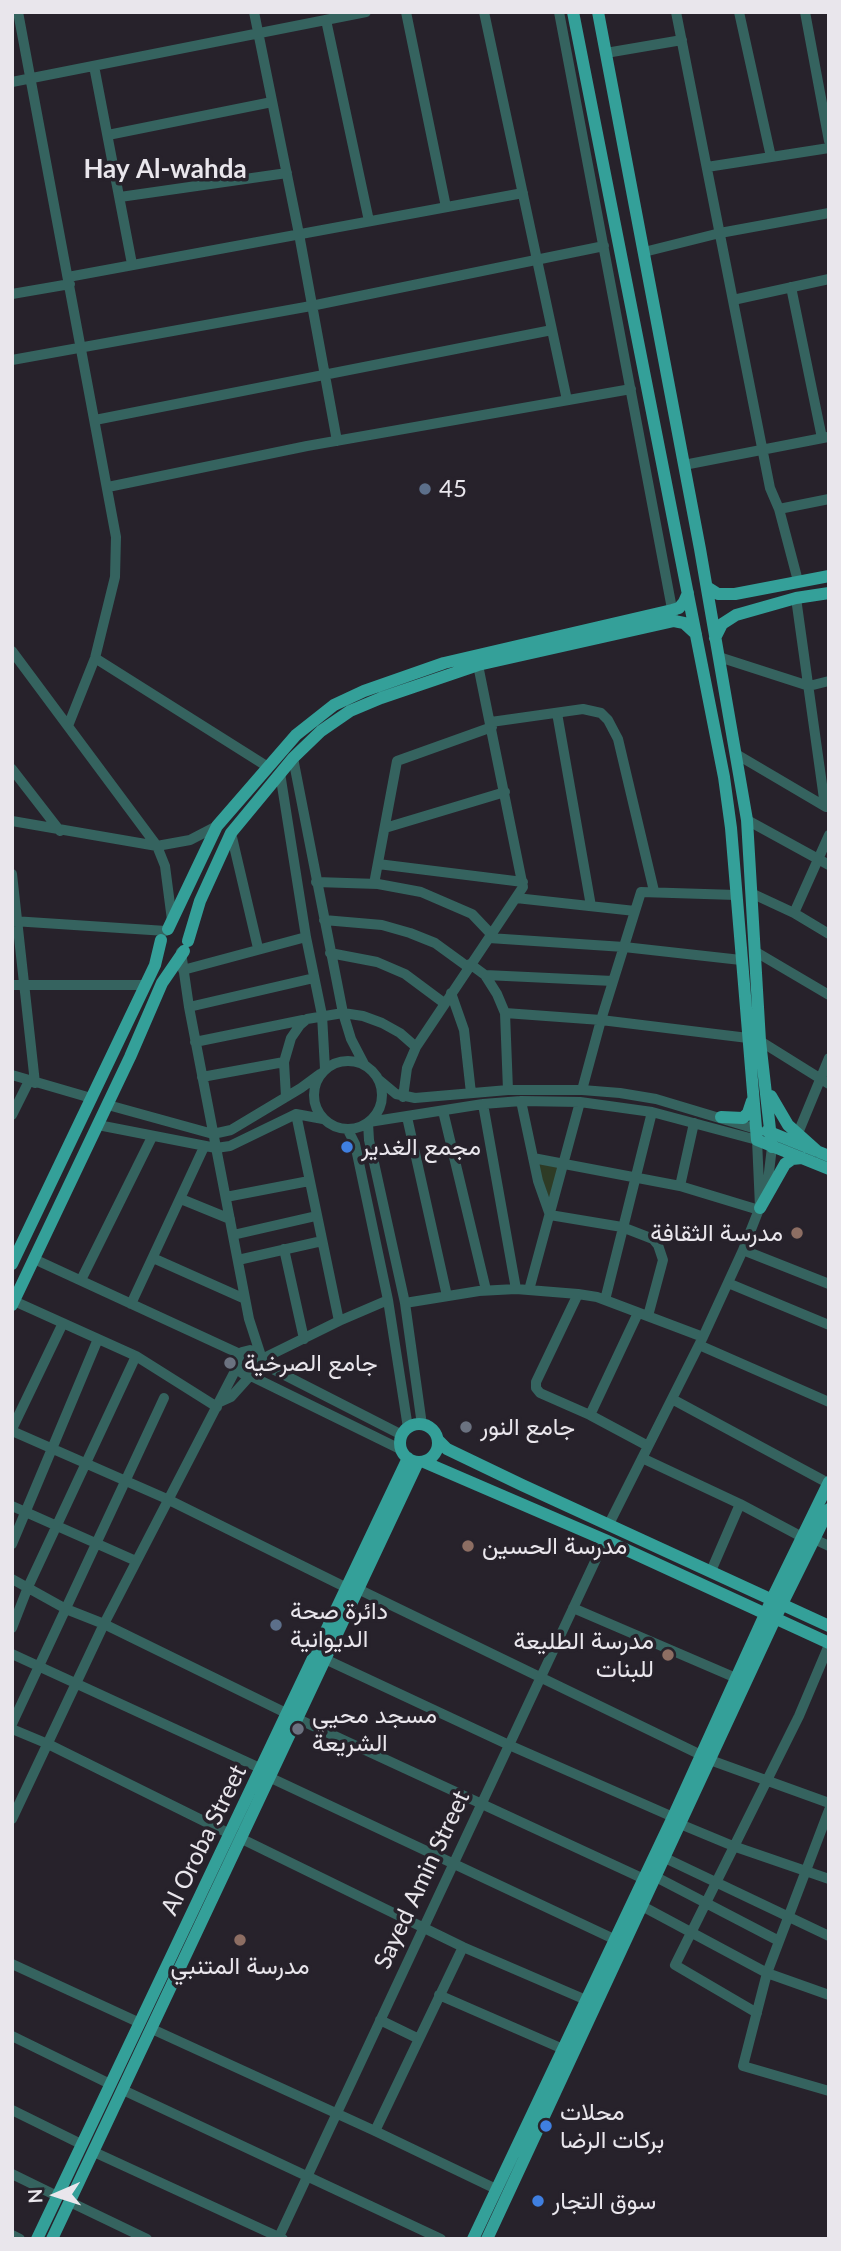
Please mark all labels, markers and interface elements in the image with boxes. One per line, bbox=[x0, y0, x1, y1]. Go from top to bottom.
district label: Hay Al-wahda bbox=[83, 154, 247, 186]
place label: 45 bbox=[439, 475, 467, 503]
marker: 45 bbox=[417, 481, 433, 497]
place label: مجمع الغدير bbox=[361, 1133, 481, 1161]
marker: مجمع الغدير bbox=[339, 1139, 355, 1155]
place label: مدرسة الثقافة bbox=[650, 1219, 783, 1247]
marker: مدرسة الثقافة bbox=[789, 1225, 805, 1241]
place label: جامع الصرخية bbox=[244, 1349, 377, 1377]
marker: جامع الصرخية bbox=[222, 1355, 238, 1371]
place label: جامع النور bbox=[480, 1413, 575, 1441]
marker: جامع النور bbox=[458, 1419, 474, 1435]
place label: مدرسة الحسين bbox=[482, 1532, 627, 1560]
marker: مدرسة الحسين bbox=[460, 1538, 476, 1554]
place label: دائرة صحة الديوانية bbox=[290, 1597, 388, 1653]
marker: دائرة صحة الديوانية bbox=[268, 1617, 284, 1633]
place label: مدرسة الطليعة للبنات bbox=[513, 1627, 654, 1683]
marker: مدرسة الطليعة للبنات bbox=[660, 1647, 676, 1663]
place label: مسجد محيي الشريعة bbox=[312, 1701, 437, 1757]
marker: مسجد محيي الشريعة bbox=[290, 1721, 306, 1737]
street label: Al Oroba Street bbox=[155, 1760, 253, 1920]
street label: Sayed Amin Street bbox=[368, 1786, 476, 1974]
marker: مدرسة المتنبي bbox=[232, 1932, 248, 1948]
place label: مدرسة المتنبي bbox=[170, 1952, 310, 1980]
place label: محلات بركات الرضا bbox=[560, 2098, 664, 2154]
marker: محلات بركات الرضا bbox=[538, 2118, 554, 2134]
north arrow bbox=[21, 2160, 91, 2230]
place label: سوق التجار bbox=[552, 2187, 656, 2215]
text: N bbox=[23, 2188, 46, 2204]
marker: سوق التجار bbox=[530, 2193, 546, 2209]

